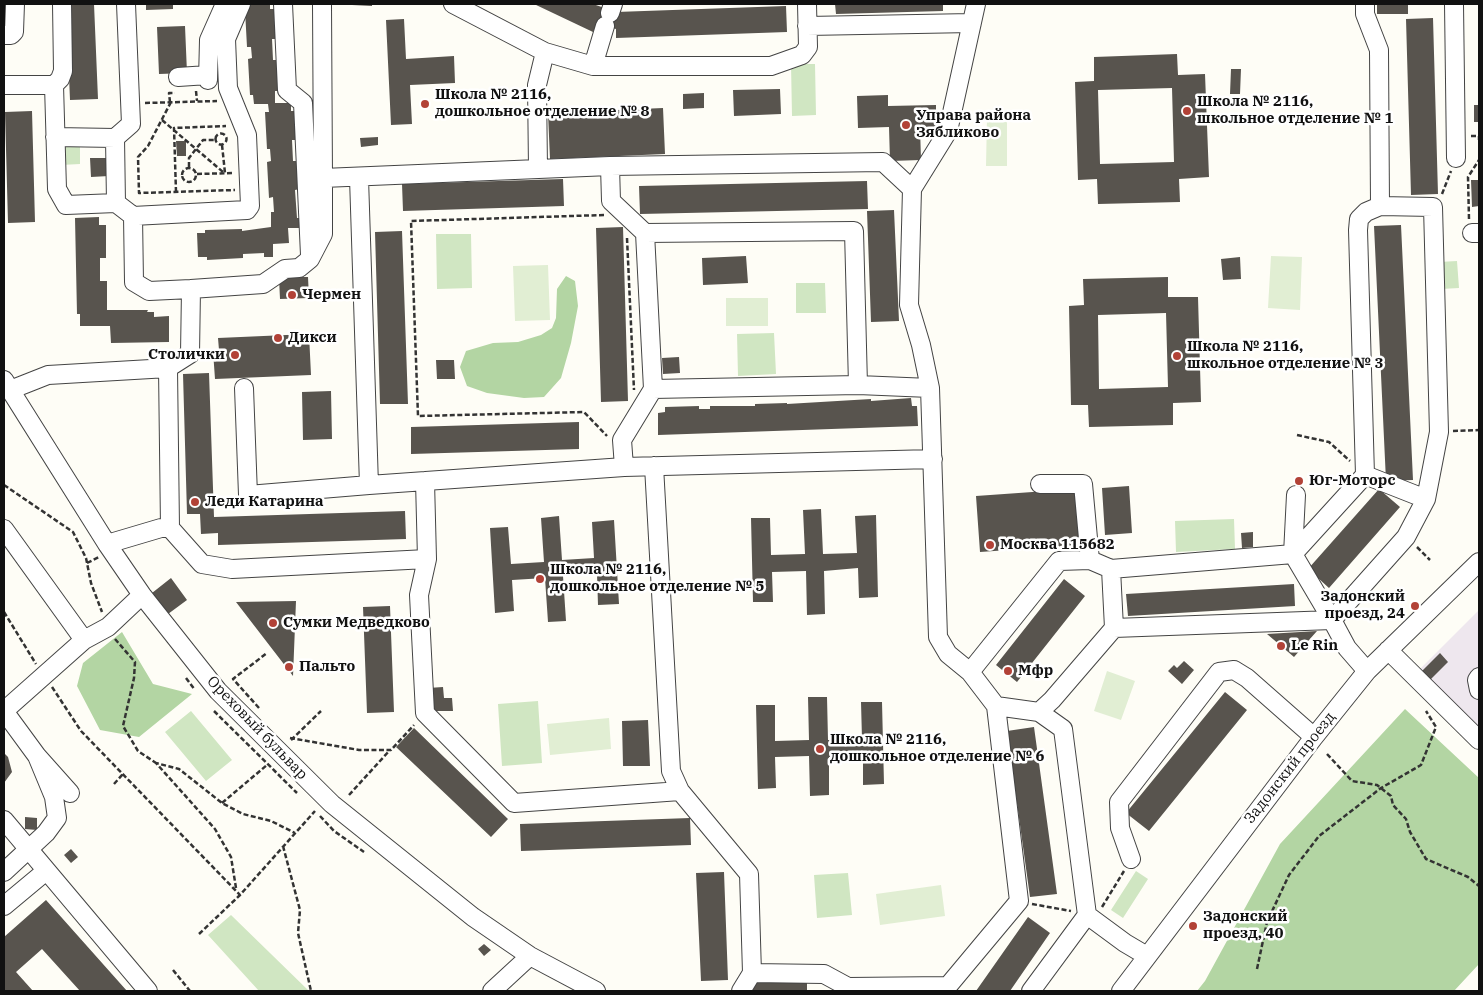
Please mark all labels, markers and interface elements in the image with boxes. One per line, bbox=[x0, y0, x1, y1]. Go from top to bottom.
place label: Школа № 2116, дошкольное отделение № 8 bbox=[435, 86, 650, 121]
place label: Школа № 2116, школьное отделение № 1 bbox=[1197, 93, 1393, 128]
marker: Школа № 2116, дошкольное отделение № 8 bbox=[419, 98, 431, 110]
marker: Школа № 2116, школьное отделение № 1 bbox=[1181, 105, 1193, 117]
place label: Управа района Зябликово bbox=[916, 107, 1031, 142]
marker: Управа района Зябликово bbox=[900, 119, 912, 131]
place label: Чермен bbox=[302, 286, 361, 304]
marker: Чермен bbox=[286, 289, 298, 301]
place label: Дикси bbox=[288, 329, 337, 347]
marker: Дикси bbox=[272, 332, 284, 344]
place label: Школа № 2116, школьное отделение № 3 bbox=[1187, 338, 1383, 373]
place label: Столички bbox=[148, 346, 225, 364]
marker: Столички bbox=[229, 349, 241, 361]
marker: Школа № 2116, школьное отделение № 3 bbox=[1171, 350, 1183, 362]
place label: Юг-Моторс bbox=[1309, 472, 1395, 490]
marker: Юг-Моторс bbox=[1293, 475, 1305, 487]
place label: Леди Катарина bbox=[205, 493, 324, 511]
marker: Леди Катарина bbox=[189, 496, 201, 508]
place label: Москва 115682 bbox=[1000, 536, 1115, 554]
marker: Москва 115682 bbox=[984, 539, 996, 551]
place label: Школа № 2116, дошкольное отделение № 5 bbox=[550, 561, 765, 596]
marker: Школа № 2116, дошкольное отделение № 5 bbox=[534, 573, 546, 585]
place label: Задонский проезд, 24 bbox=[1320, 588, 1405, 623]
marker: Задонский проезд, 24 bbox=[1409, 600, 1421, 612]
place label: Сумки Медведково bbox=[283, 614, 430, 632]
marker: Сумки Медведково bbox=[267, 617, 279, 629]
place label: Le Rin bbox=[1291, 637, 1338, 655]
marker: Le Rin bbox=[1275, 640, 1287, 652]
place label: Пальто bbox=[299, 658, 355, 676]
marker: Пальто bbox=[283, 661, 295, 673]
place label: Мфр bbox=[1018, 662, 1053, 680]
marker: Мфр bbox=[1002, 665, 1014, 677]
street label: Ореховый бульвар bbox=[203, 672, 311, 784]
street label: Задонский проезд bbox=[1241, 709, 1339, 827]
place label: Школа № 2116, дошкольное отделение № 6 bbox=[830, 731, 1045, 766]
marker: Школа № 2116, дошкольное отделение № 6 bbox=[814, 743, 826, 755]
place label: Задонский проезд, 40 bbox=[1203, 908, 1288, 943]
marker: Задонский проезд, 40 bbox=[1187, 920, 1199, 932]

